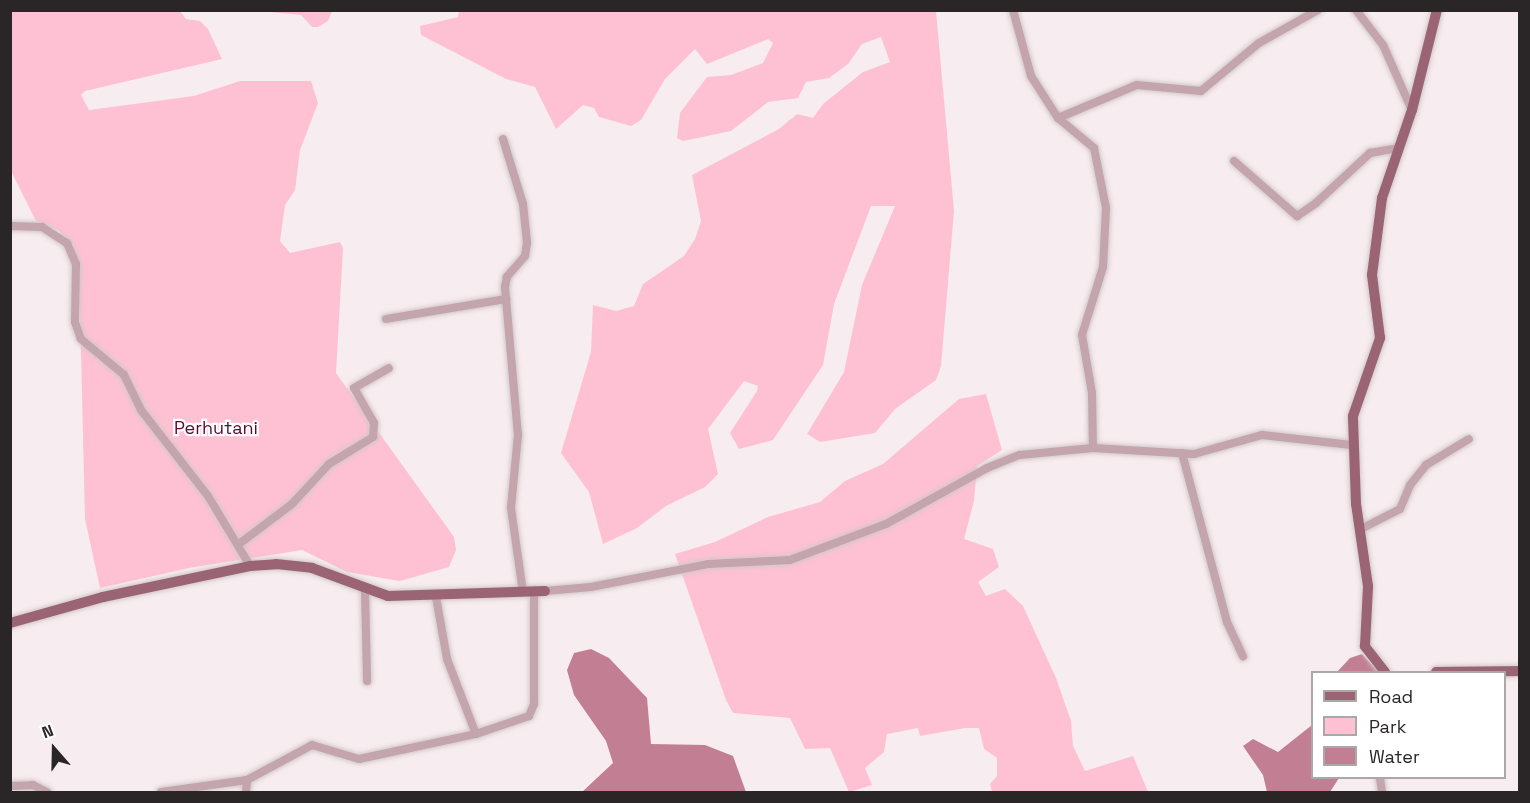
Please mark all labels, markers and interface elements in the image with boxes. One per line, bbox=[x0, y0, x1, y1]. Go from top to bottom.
park label: Perhutani bbox=[174, 417, 258, 439]
legend bbox=[1311, 671, 1506, 779]
text: Road bbox=[1369, 685, 1413, 708]
text: Park bbox=[1369, 715, 1406, 738]
north arrow bbox=[24, 719, 84, 779]
text: N bbox=[39, 720, 56, 743]
text: Water bbox=[1369, 745, 1420, 768]

